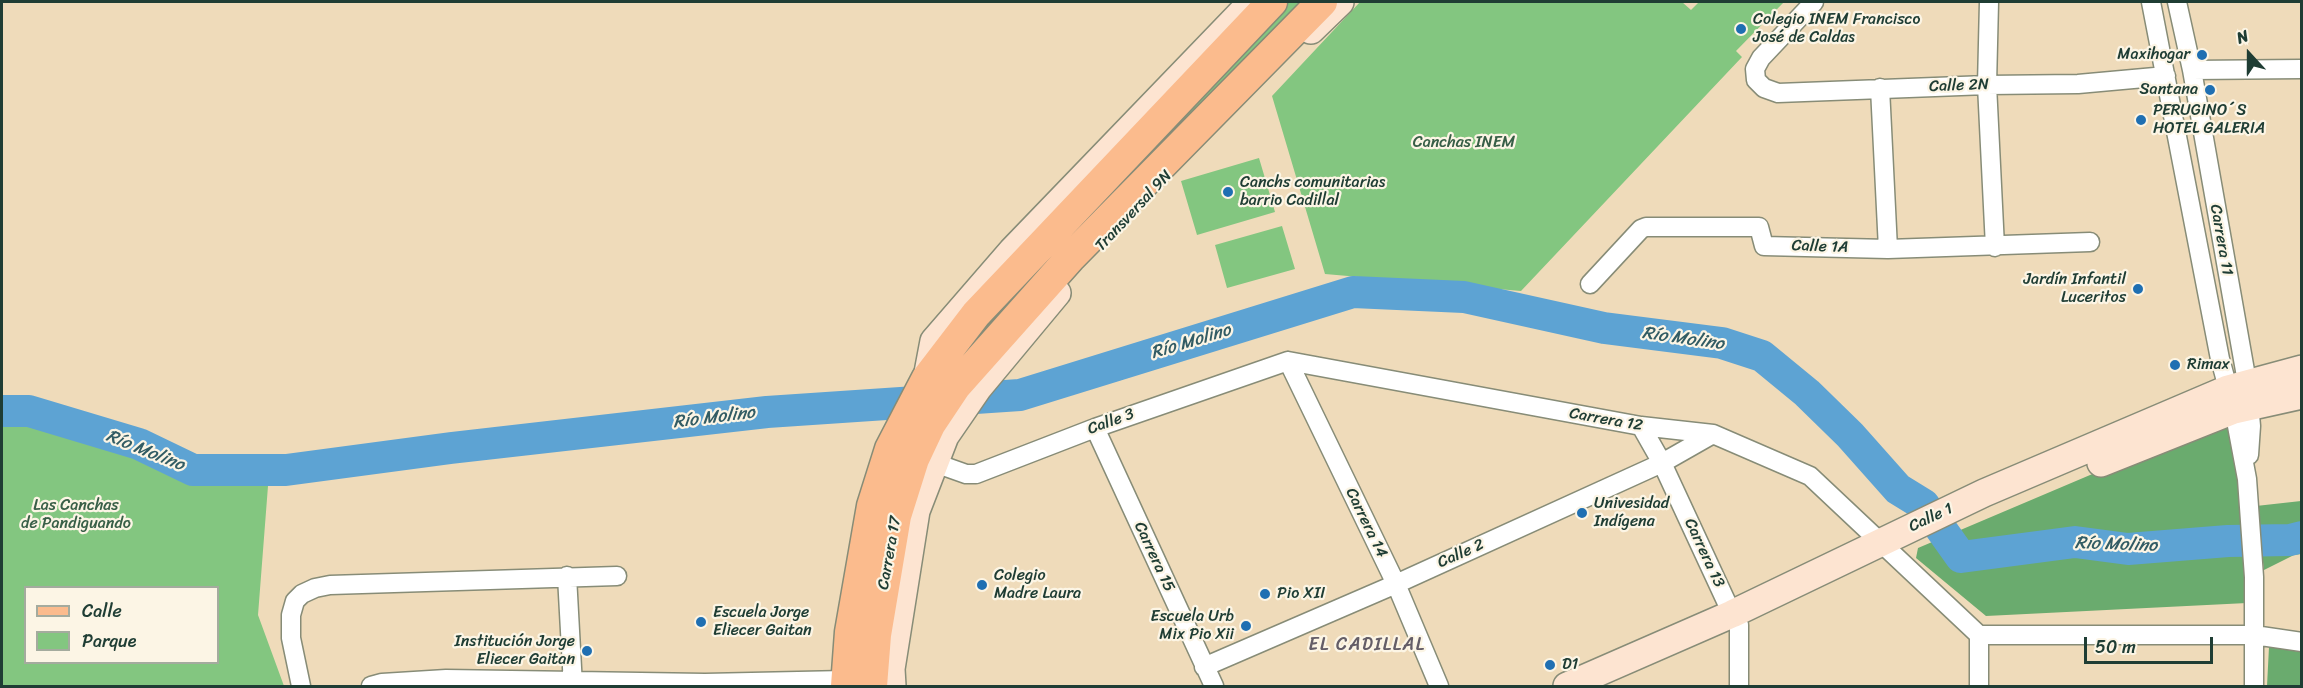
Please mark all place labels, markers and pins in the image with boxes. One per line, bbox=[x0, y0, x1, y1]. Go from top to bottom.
place label: Colegio INEM Francisco José de Caldas bbox=[1753, 10, 1920, 48]
marker: Colegio INEM Francisco José de Caldas bbox=[1734, 22, 1748, 36]
place label: Maxihogar bbox=[2117, 45, 2190, 65]
marker: Maxihogar bbox=[2195, 48, 2209, 62]
place label: Santana bbox=[2140, 80, 2198, 100]
marker: Santana bbox=[2203, 83, 2217, 97]
place label: PERUGINO´S HOTEL GALERIA bbox=[2153, 101, 2265, 139]
marker: PERUGINO´S HOTEL GALERIA bbox=[2134, 113, 2148, 127]
place label: Canchs comunitarias barrio Cadillal bbox=[1240, 173, 1385, 211]
marker: Canchs comunitarias barrio Cadillal bbox=[1221, 185, 1235, 199]
place label: Jardín Infantil Luceritos bbox=[2024, 270, 2126, 308]
marker: Jardín Infantil Luceritos bbox=[2131, 282, 2145, 296]
place label: Rimax bbox=[2187, 355, 2230, 375]
marker: Rimax bbox=[2168, 358, 2182, 372]
place label: Univesidad Indígena bbox=[1594, 494, 1669, 532]
marker: Univesidad Indígena bbox=[1575, 506, 1589, 520]
place label: Colegio Madre Laura bbox=[994, 566, 1081, 604]
marker: Colegio Madre Laura bbox=[975, 578, 989, 592]
place label: Pio XII bbox=[1277, 584, 1325, 604]
marker: Pio XII bbox=[1258, 587, 1272, 601]
place label: Escuela Jorge Eliecer Gaitan bbox=[713, 603, 812, 641]
place label: Escuela Urb Mix Pio Xii bbox=[1151, 607, 1234, 645]
marker: Escuela Jorge Eliecer Gaitan bbox=[694, 615, 708, 629]
marker: Escuela Urb Mix Pio Xii bbox=[1239, 619, 1253, 633]
place label: Institución Jorge Eliecer Gaitan bbox=[454, 632, 575, 670]
marker: Institución Jorge Eliecer Gaitan bbox=[580, 644, 594, 658]
place label: D1 bbox=[1562, 655, 1578, 675]
marker: D1 bbox=[1543, 658, 1557, 672]

